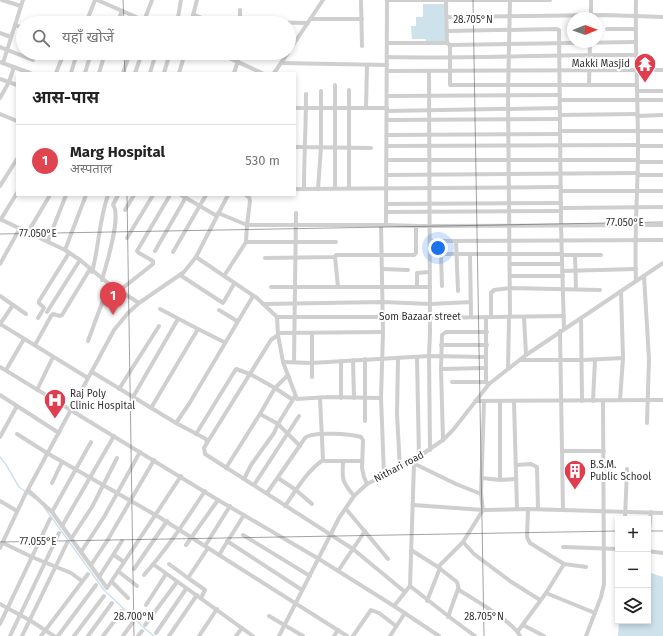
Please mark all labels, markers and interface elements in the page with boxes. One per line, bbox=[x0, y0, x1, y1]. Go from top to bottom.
north arrow bbox=[567, 12, 603, 48]
text: 28.705°N bbox=[453, 14, 493, 26]
search box bbox=[16, 16, 296, 60]
icon: search bbox=[30, 27, 52, 49]
text: यहाँ खोजें bbox=[62, 28, 114, 46]
temple icon: Makki Masjid bbox=[632, 51, 658, 84]
place label: Makki Masjid bbox=[572, 58, 630, 70]
text: आस-पास bbox=[32, 87, 99, 108]
text: Marg Hospital bbox=[70, 143, 165, 161]
text: 1 bbox=[42, 153, 48, 168]
text: 530 m bbox=[245, 153, 280, 168]
text: अस्पताल bbox=[70, 161, 112, 176]
text: 77.050°E bbox=[606, 217, 644, 229]
text: 77.050°E bbox=[19, 228, 57, 240]
your location bbox=[428, 238, 448, 258]
pin: 1 bbox=[100, 282, 126, 315]
street label: Som Bazaar street bbox=[379, 311, 461, 323]
hospital icon: Raj Poly Clinic Hospital bbox=[42, 387, 68, 420]
place label: Raj Poly Clinic Hospital bbox=[70, 388, 135, 412]
street label: Nithari road bbox=[372, 449, 426, 485]
building icon: B.S.M. Public School bbox=[562, 458, 588, 491]
place label: B.S.M. Public School bbox=[590, 459, 651, 483]
map controls bbox=[615, 516, 651, 624]
button: + bbox=[615, 516, 651, 552]
text: 77.055°E bbox=[19, 536, 57, 548]
button: − bbox=[615, 552, 651, 588]
button: layers bbox=[615, 588, 651, 624]
text: 28.700°N bbox=[114, 611, 154, 623]
text: 28.705°N bbox=[464, 611, 504, 623]

